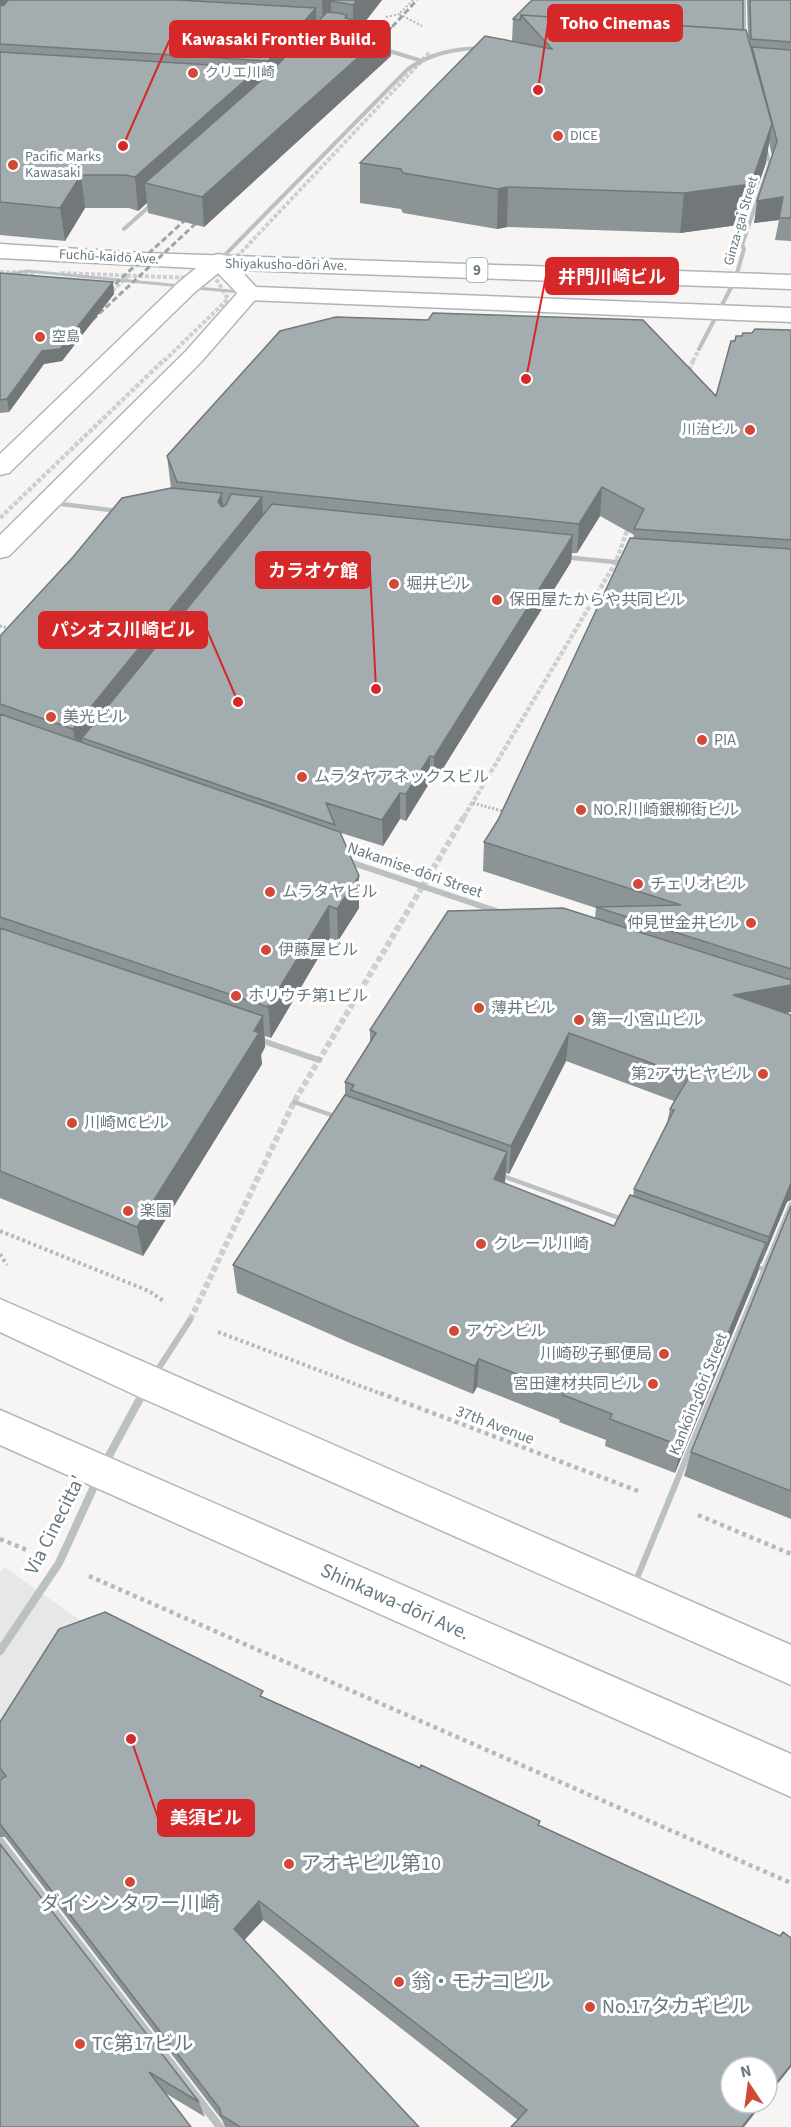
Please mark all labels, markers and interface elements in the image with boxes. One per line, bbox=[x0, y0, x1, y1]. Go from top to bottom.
callout: Toho Cinemas bbox=[548, 5, 682, 41]
text: Toho Cinemas bbox=[560, 11, 670, 36]
callout: Kawasaki Frontier Build. bbox=[170, 21, 389, 57]
text: Kawasaki Frontier Build. bbox=[182, 27, 376, 52]
place label: クリエ川崎 bbox=[205, 63, 275, 83]
marker: クリエ川崎 bbox=[186, 66, 200, 80]
place label: DICE bbox=[570, 126, 598, 146]
marker: DICE bbox=[551, 129, 565, 143]
place label: Pacific Marks Kawasaki bbox=[25, 147, 101, 183]
marker: Pacific Marks Kawasaki bbox=[6, 158, 20, 172]
street label: Ginza-gai Street bbox=[719, 174, 763, 268]
street label: Fuchū-kaidō Ave. bbox=[58, 244, 160, 270]
street label: Shiyakusho-dōri Ave. bbox=[225, 254, 347, 276]
road number: 9 bbox=[466, 258, 488, 282]
callout: 井門川崎ビル bbox=[546, 258, 678, 294]
text: 井門川崎ビル bbox=[558, 265, 666, 290]
place label: 空島 bbox=[52, 327, 80, 347]
marker: 空島 bbox=[33, 330, 47, 344]
place label: 川治ビル bbox=[682, 420, 738, 440]
marker: 川治ビル bbox=[743, 423, 757, 437]
callout: カラオケ館 bbox=[256, 552, 370, 588]
text: カラオケ館 bbox=[268, 559, 358, 584]
place label: 堀井ビル bbox=[406, 573, 470, 595]
marker: 堀井ビル bbox=[387, 577, 401, 591]
place label: 保田屋たからや共同ビル bbox=[509, 589, 685, 611]
marker: 保田屋たからや共同ビル bbox=[490, 593, 504, 607]
callout: パシオス川崎ビル bbox=[39, 612, 207, 648]
text: パシオス川崎ビル bbox=[51, 618, 195, 643]
place label: 美光ビル bbox=[63, 706, 127, 728]
marker: 美光ビル bbox=[44, 710, 58, 724]
place label: PIA bbox=[714, 729, 736, 751]
marker: PIA bbox=[695, 733, 709, 747]
place label: ムラタヤアネックスビル bbox=[314, 766, 489, 788]
marker: ムラタヤアネックスビル bbox=[295, 770, 309, 784]
place label: NO.R川崎銀柳街ビル bbox=[593, 799, 739, 821]
marker: NO.R川崎銀柳街ビル bbox=[574, 803, 588, 817]
street label: Nakamise-dōri Street bbox=[345, 837, 486, 904]
place label: チェリオビル bbox=[650, 873, 746, 895]
marker: チェリオビル bbox=[631, 877, 645, 891]
place label: ムラタヤビル bbox=[282, 881, 377, 903]
marker: ムラタヤビル bbox=[263, 885, 277, 899]
place label: 仲見世金井ビル bbox=[627, 912, 739, 934]
marker: 仲見世金井ビル bbox=[744, 916, 758, 930]
place label: 伊藤屋ビル bbox=[278, 939, 358, 961]
marker: 伊藤屋ビル bbox=[259, 943, 273, 957]
place label: ホリウチ第1ビル bbox=[248, 985, 368, 1007]
marker: ホリウチ第1ビル bbox=[229, 989, 243, 1003]
place label: 薄井ビル bbox=[491, 997, 555, 1019]
marker: 薄井ビル bbox=[472, 1001, 486, 1015]
place label: 第一小宮山ビル bbox=[591, 1009, 703, 1031]
marker: 第一小宮山ビル bbox=[572, 1013, 586, 1027]
place label: 第2アサヒヤビル bbox=[631, 1063, 751, 1085]
marker: 第2アサヒヤビル bbox=[756, 1067, 770, 1081]
place label: 川崎MCビル bbox=[84, 1112, 169, 1134]
marker: 川崎MCビル bbox=[65, 1116, 79, 1130]
place label: 楽園 bbox=[140, 1200, 172, 1222]
marker: 楽園 bbox=[121, 1204, 135, 1218]
place label: クレール川崎 bbox=[493, 1233, 589, 1255]
marker: クレール川崎 bbox=[474, 1237, 488, 1251]
place label: アゲンビル bbox=[466, 1320, 546, 1342]
marker: アゲンビル bbox=[447, 1324, 461, 1338]
street label: Kankōin-dōri Street bbox=[663, 1329, 733, 1459]
place label: 川崎砂子郵便局 bbox=[540, 1343, 652, 1365]
marker: 川崎砂子郵便局 bbox=[657, 1347, 671, 1361]
place label: 宮田建材共同ビル bbox=[513, 1373, 641, 1395]
marker: 宮田建材共同ビル bbox=[646, 1377, 660, 1391]
street label: 37th Avenue bbox=[453, 1400, 538, 1450]
street label: Via Cinecitta' bbox=[18, 1470, 92, 1580]
street label: Shinkawa-dōri Ave. bbox=[316, 1557, 474, 1647]
callout: 美須ビル bbox=[158, 1800, 254, 1836]
text: 美須ビル bbox=[170, 1806, 242, 1831]
place label: アオキビル第10 bbox=[301, 1850, 441, 1878]
marker: アオキビル第10 bbox=[282, 1857, 296, 1871]
marker: ダイシンタワー川崎 bbox=[123, 1875, 137, 1889]
place label: ダイシンタワー川崎 bbox=[40, 1890, 220, 1918]
place label: 翁・モナコビル bbox=[411, 1968, 551, 1996]
marker: 翁・モナコビル bbox=[392, 1975, 406, 1989]
place label: No.17タカギビル bbox=[602, 1993, 750, 2021]
marker: No.17タカギビル bbox=[583, 2000, 597, 2014]
place label: TC第17ビル bbox=[92, 2030, 194, 2058]
marker: TC第17ビル bbox=[73, 2037, 87, 2051]
north arrow bbox=[719, 2055, 779, 2115]
text: N bbox=[738, 2059, 754, 2083]

